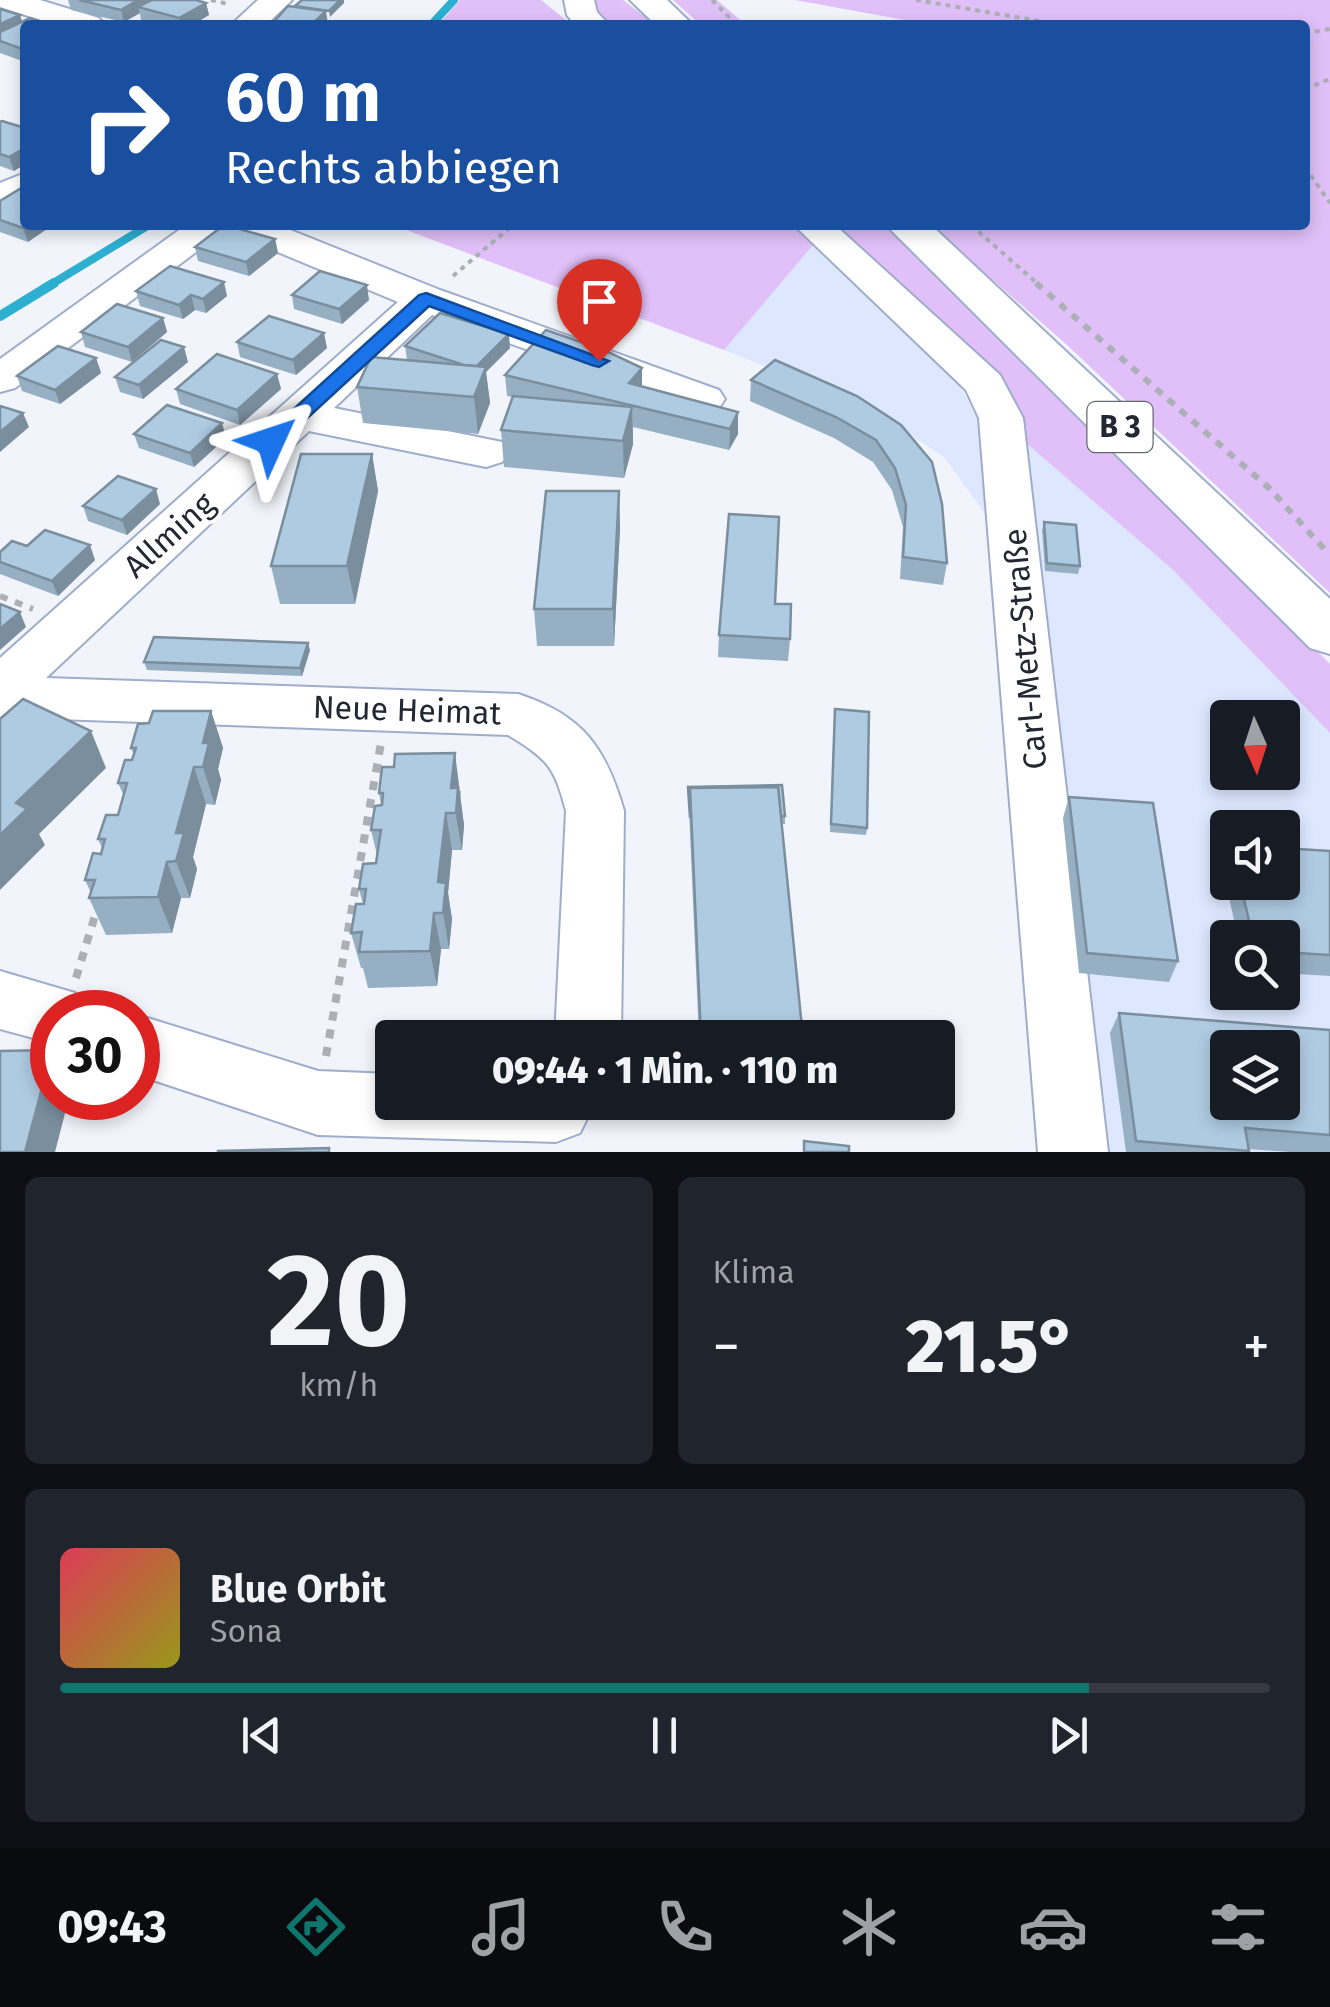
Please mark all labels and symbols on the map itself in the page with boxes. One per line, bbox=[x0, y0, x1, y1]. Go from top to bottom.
pin bbox=[557, 259, 642, 362]
position arrow bbox=[219, 389, 323, 493]
road number: B 3 bbox=[1088, 402, 1152, 452]
street label: Allming bbox=[116, 484, 222, 586]
street label: Carl-Metz-Straße bbox=[996, 527, 1054, 771]
street label: Neue Heimat bbox=[312, 688, 502, 732]
north arrow bbox=[1210, 700, 1300, 790]
speed limit sign: 30 bbox=[30, 990, 160, 1120]

